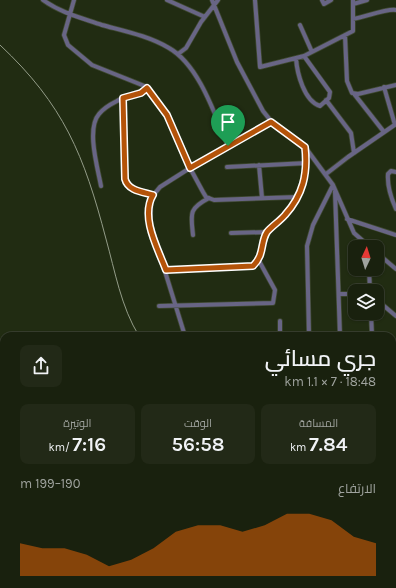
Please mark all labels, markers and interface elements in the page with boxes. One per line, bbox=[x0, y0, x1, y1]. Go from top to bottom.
pin bbox=[211, 105, 245, 146]
icon: arrive bbox=[217, 111, 239, 133]
north arrow bbox=[348, 240, 384, 276]
map controls bbox=[348, 240, 384, 320]
button: layers bbox=[348, 284, 384, 320]
button: share bbox=[20, 345, 62, 387]
text: جري مسائي bbox=[265, 346, 376, 372]
text: 18:48 · 7 × 1.1 km bbox=[284, 374, 376, 389]
text: الوتيرة bbox=[63, 417, 91, 430]
text: الوقت bbox=[184, 417, 212, 430]
text: المسافة bbox=[299, 417, 338, 430]
text: 7:16 bbox=[72, 433, 106, 456]
text: 56:58 bbox=[172, 433, 224, 456]
text: 7.84 bbox=[309, 433, 347, 456]
text: /km bbox=[48, 441, 72, 454]
text: km bbox=[290, 441, 309, 454]
text: 190–199 m bbox=[20, 476, 80, 491]
text: الارتفاع bbox=[338, 481, 376, 496]

